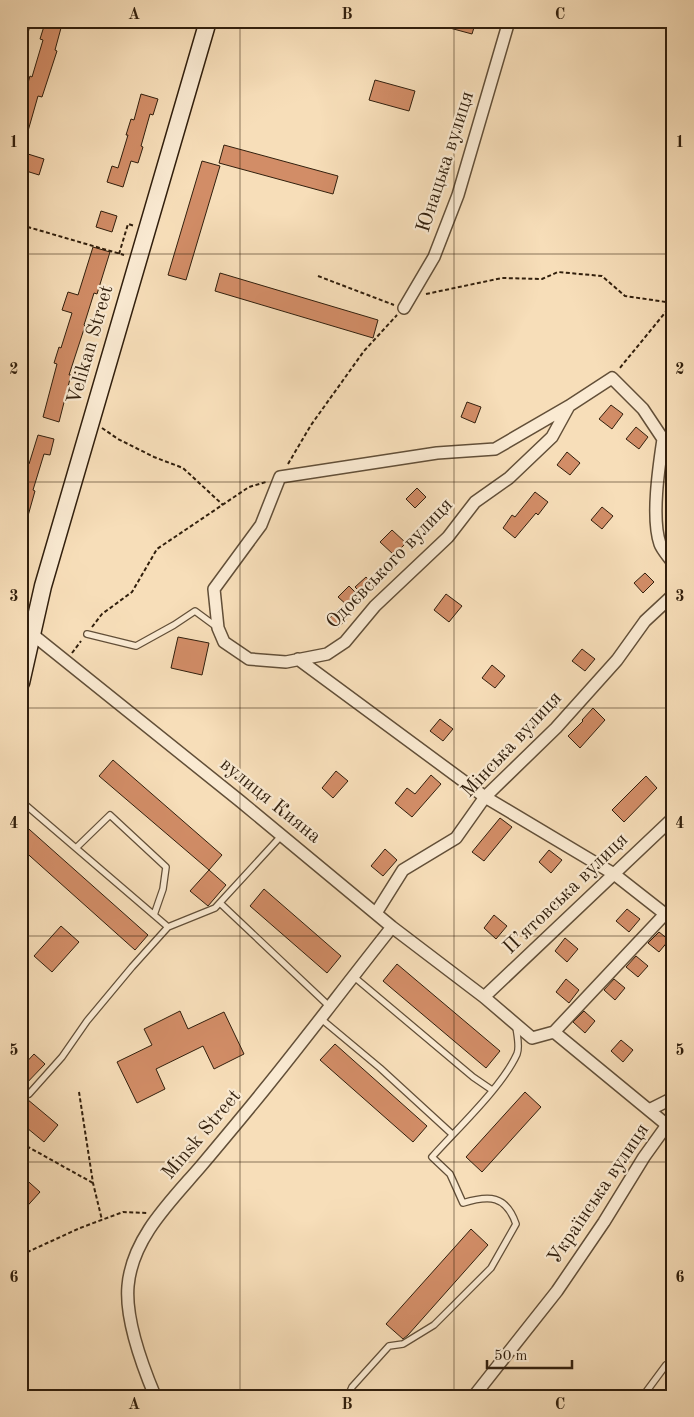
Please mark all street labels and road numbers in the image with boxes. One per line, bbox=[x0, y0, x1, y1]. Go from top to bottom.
street label: Юнацька вулиця bbox=[414, 89, 478, 235]
street label: Velikan Street bbox=[64, 283, 118, 407]
street label: Одоєвського вулиця bbox=[323, 495, 457, 633]
street label: Мінська вулиця bbox=[458, 688, 566, 802]
street label: вулиця Кияна bbox=[216, 754, 324, 848]
street label: П’ятовська вулиця bbox=[500, 830, 632, 958]
street label: Minsk Street bbox=[159, 1086, 245, 1184]
street label: Українська вулиця bbox=[545, 1120, 653, 1268]

